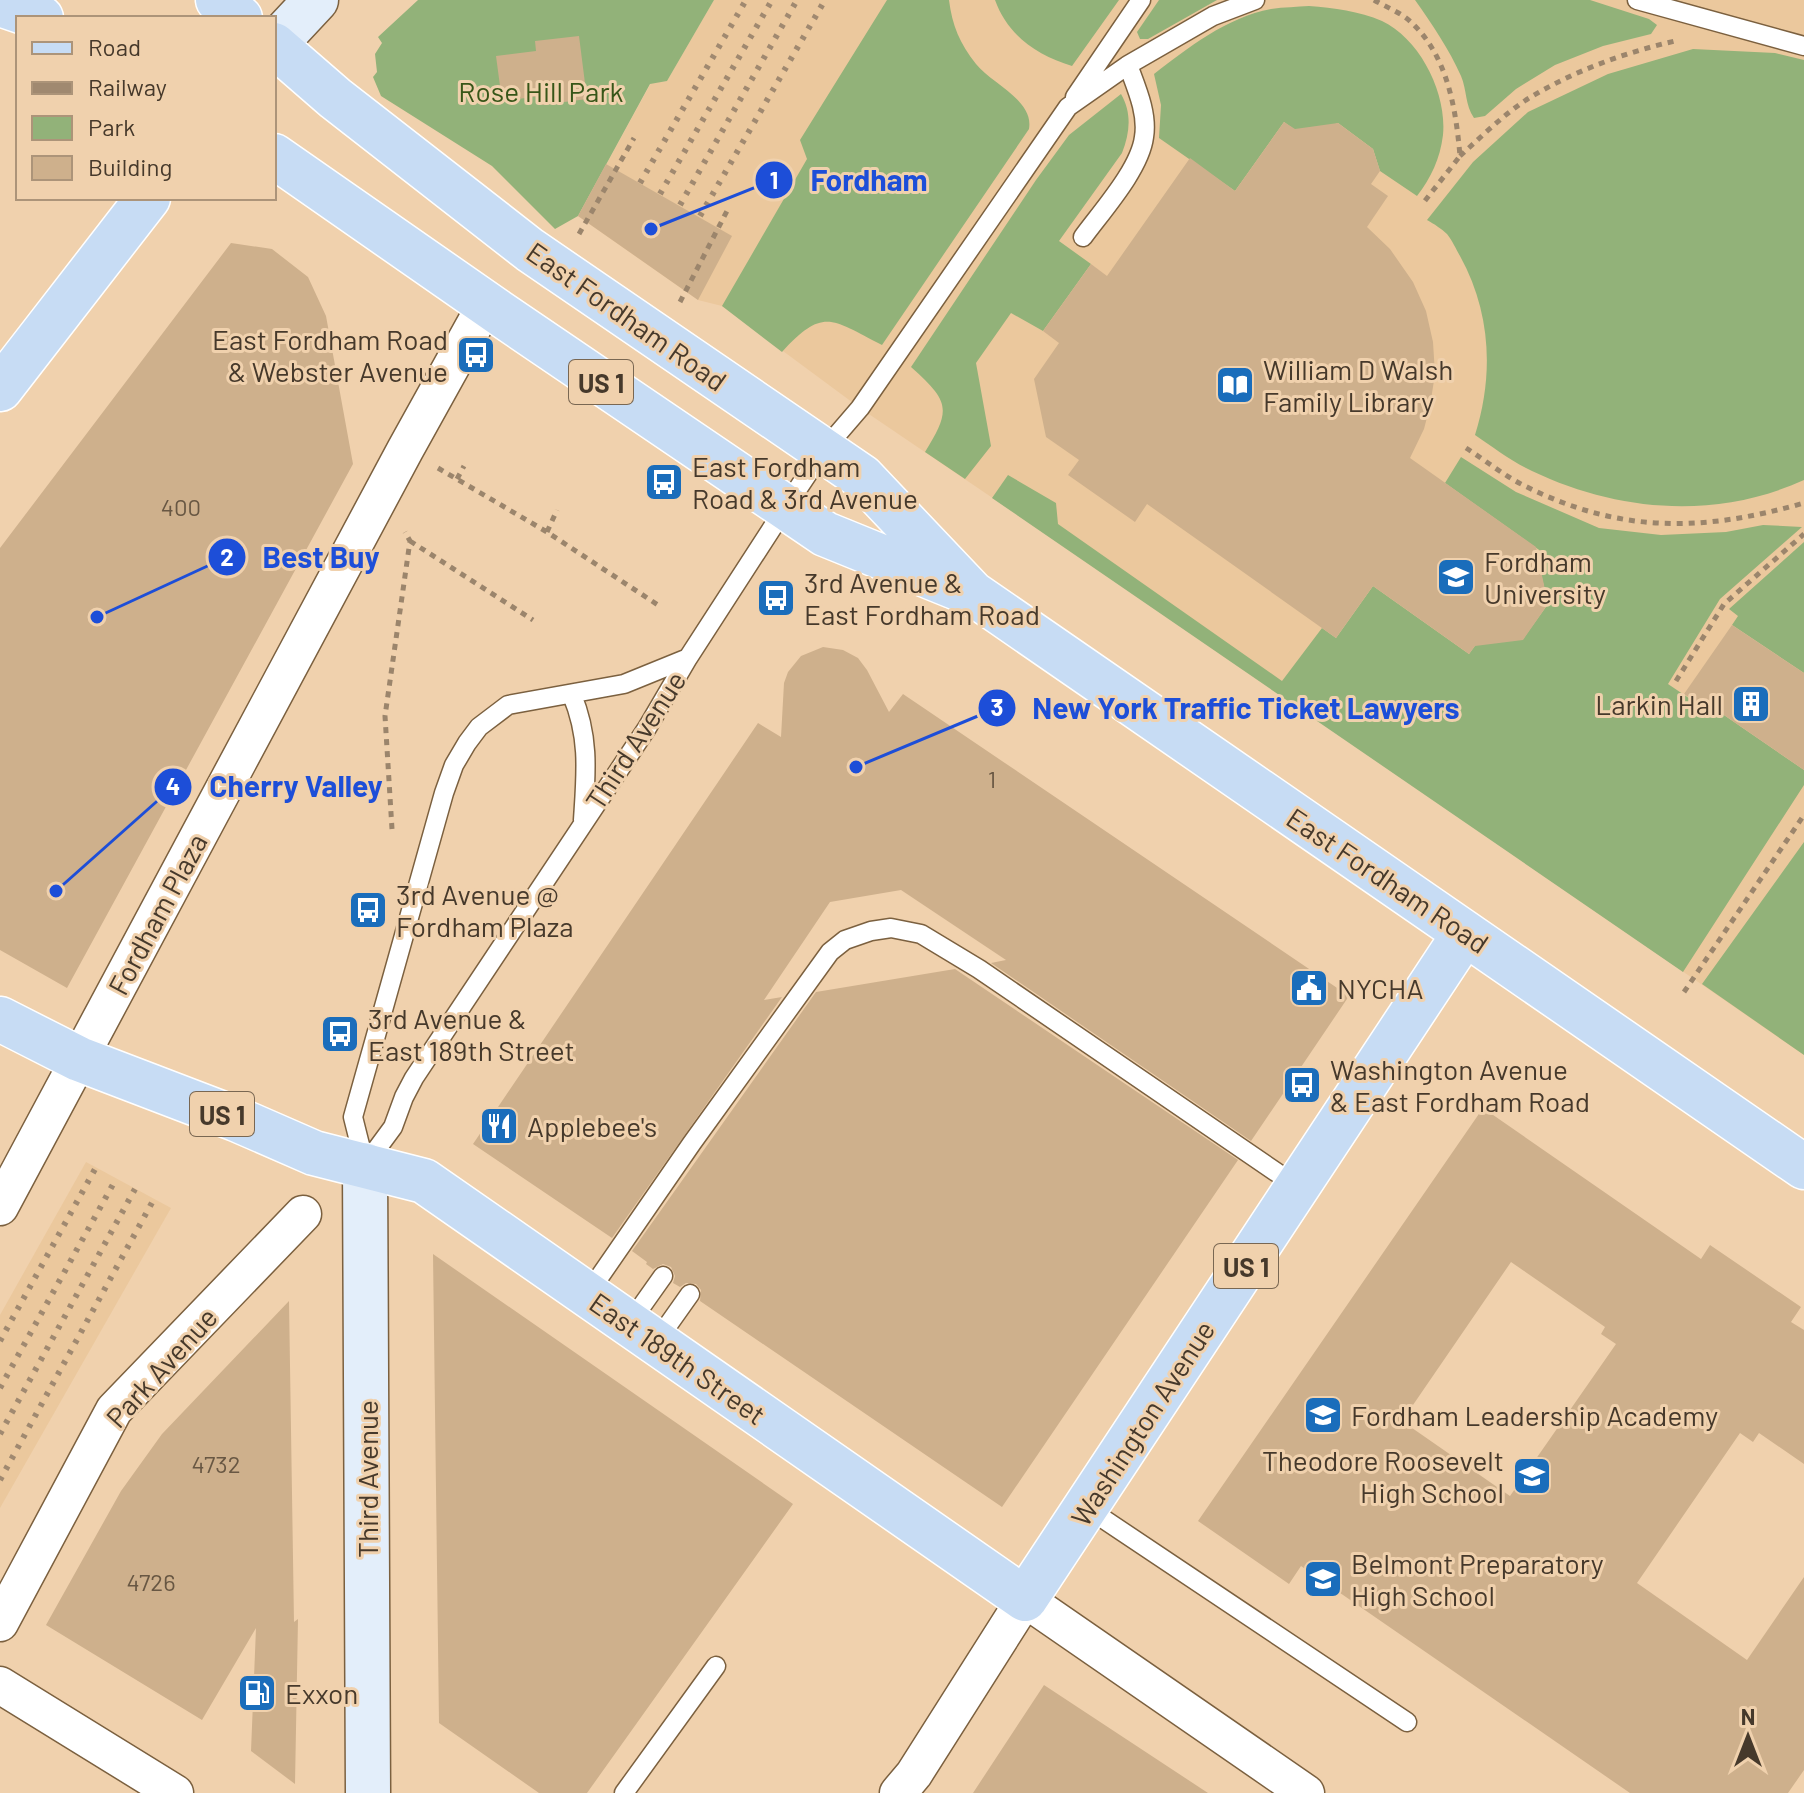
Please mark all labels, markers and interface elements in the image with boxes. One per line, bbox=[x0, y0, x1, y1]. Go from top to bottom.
legend bbox=[16, 16, 276, 200]
text: Road bbox=[88, 32, 141, 61]
text: Railway bbox=[88, 72, 167, 101]
park label: Rose Hill Park bbox=[458, 74, 624, 108]
text: Park bbox=[88, 112, 135, 141]
text: Building bbox=[88, 152, 172, 181]
callout: Fordham bbox=[754, 153, 944, 207]
text: Fordham bbox=[810, 161, 928, 197]
text: 1 bbox=[770, 165, 778, 194]
street label: East Fordham Road bbox=[521, 234, 733, 398]
place label: East Fordham Road & Webster Avenue bbox=[212, 322, 448, 388]
bus stop icon: East Fordham Road & Webster Avenue bbox=[455, 334, 497, 376]
place label: William D Walsh Family Library bbox=[1263, 352, 1453, 418]
road number: US 1 bbox=[569, 360, 633, 404]
library icon: William D Walsh Family Library bbox=[1214, 364, 1256, 406]
place label: East Fordham Road & 3rd Avenue bbox=[692, 449, 918, 515]
bus stop icon: East Fordham Road & 3rd Avenue bbox=[643, 461, 685, 503]
house number: 400 bbox=[161, 492, 201, 521]
callout: Best Buy bbox=[207, 530, 396, 584]
text: Best Buy bbox=[262, 538, 380, 574]
text: 2 bbox=[220, 542, 234, 571]
place label: Fordham University bbox=[1484, 544, 1606, 610]
school or university icon: Fordham University bbox=[1435, 556, 1477, 598]
place label: 3rd Avenue & East Fordham Road bbox=[804, 565, 1040, 631]
bus stop icon: 3rd Avenue & East Fordham Road bbox=[755, 577, 797, 619]
street label: Third Avenue bbox=[578, 664, 692, 816]
callout: New York Traffic Ticket Lawyers bbox=[977, 681, 1476, 735]
building icon: Larkin Hall bbox=[1730, 683, 1772, 725]
place label: Larkin Hall bbox=[1595, 687, 1723, 721]
text: New York Traffic Ticket Lawyers bbox=[1032, 689, 1460, 725]
text: 3 bbox=[991, 692, 1003, 721]
callout: Cherry Valley bbox=[153, 760, 398, 814]
house number: 1 bbox=[988, 764, 996, 793]
text: Cherry Valley bbox=[209, 767, 383, 803]
text: 4 bbox=[166, 771, 180, 800]
street label: East Fordham Road bbox=[1281, 800, 1495, 960]
street label: Fordham Plaza bbox=[100, 828, 214, 1000]
place label: 3rd Avenue @ Fordham Plaza bbox=[396, 877, 574, 943]
bus stop icon: 3rd Avenue @ Fordham Plaza bbox=[347, 889, 389, 931]
public building icon: NYCHA bbox=[1288, 967, 1330, 1009]
place label: NYCHA bbox=[1337, 971, 1424, 1005]
place label: 3rd Avenue & East 189th Street bbox=[368, 1001, 575, 1067]
bus stop icon: 3rd Avenue & East 189th Street bbox=[319, 1013, 361, 1055]
place label: Washington Avenue & East Fordham Road bbox=[1330, 1052, 1590, 1118]
bus stop icon: Washington Avenue & East Fordham Road bbox=[1281, 1064, 1323, 1106]
road number: US 1 bbox=[190, 1092, 254, 1136]
restaurant icon: Applebee's bbox=[478, 1105, 520, 1147]
place label: Applebee's bbox=[527, 1109, 657, 1143]
road number: US 1 bbox=[1214, 1244, 1278, 1288]
street label: East 189th Street bbox=[584, 1285, 772, 1431]
street label: Park Avenue bbox=[98, 1300, 224, 1434]
street label: Washington Avenue bbox=[1063, 1314, 1221, 1532]
school or university icon: Fordham Leadership Academy bbox=[1302, 1394, 1344, 1436]
place label: Fordham Leadership Academy bbox=[1351, 1398, 1718, 1432]
street label: Third Avenue bbox=[350, 1400, 384, 1558]
place label: Theodore Roosevelt High School bbox=[1262, 1443, 1504, 1509]
house number: 4732 bbox=[191, 1449, 241, 1478]
school or university icon: Theodore Roosevelt High School bbox=[1511, 1455, 1553, 1497]
place label: Belmont Preparatory High School bbox=[1351, 1546, 1604, 1612]
school or university icon: Belmont Preparatory High School bbox=[1302, 1558, 1344, 1600]
house number: 4726 bbox=[126, 1567, 176, 1596]
fuel station icon: Exxon bbox=[236, 1672, 278, 1714]
place label: Exxon bbox=[285, 1676, 358, 1710]
north arrow bbox=[1708, 1697, 1788, 1777]
text: N bbox=[1741, 1703, 1755, 1729]

